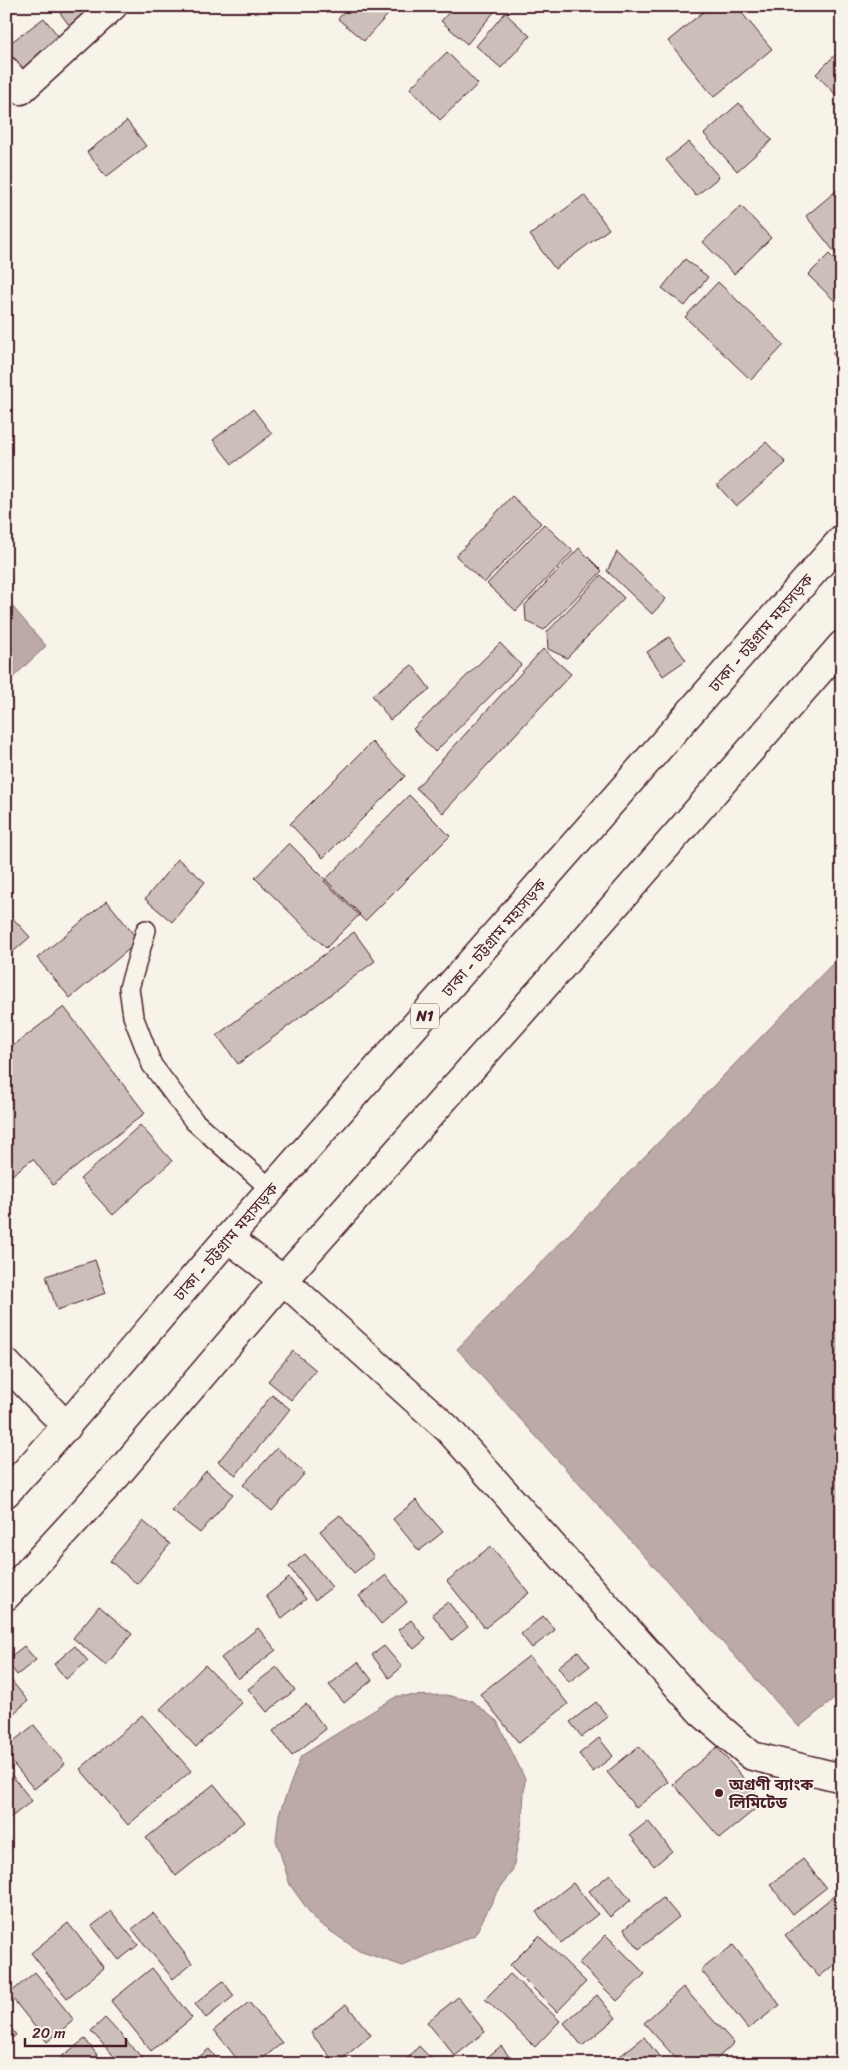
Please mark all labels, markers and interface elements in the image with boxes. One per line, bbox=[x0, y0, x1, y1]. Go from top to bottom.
street label: ঢাকা - চট্টগ্রাম মহাসড়ক bbox=[700, 566, 822, 700]
street label: ঢাকা - চট্টগ্রাম মহাসড়ক bbox=[433, 871, 555, 1005]
road number: N1 bbox=[411, 1004, 439, 1028]
street label: ঢাকা - চট্টগ্রাম মহাসড়ক bbox=[165, 1175, 287, 1309]
place label: অগ্রণী ব্যাংক লিমিটেড bbox=[728, 1770, 814, 1817]
marker: অগ্রণী ব্যাংক লিমিটেড bbox=[713, 1787, 725, 1799]
scale bar bbox=[25, 2015, 126, 2047]
text: 20 m bbox=[32, 2020, 66, 2046]

